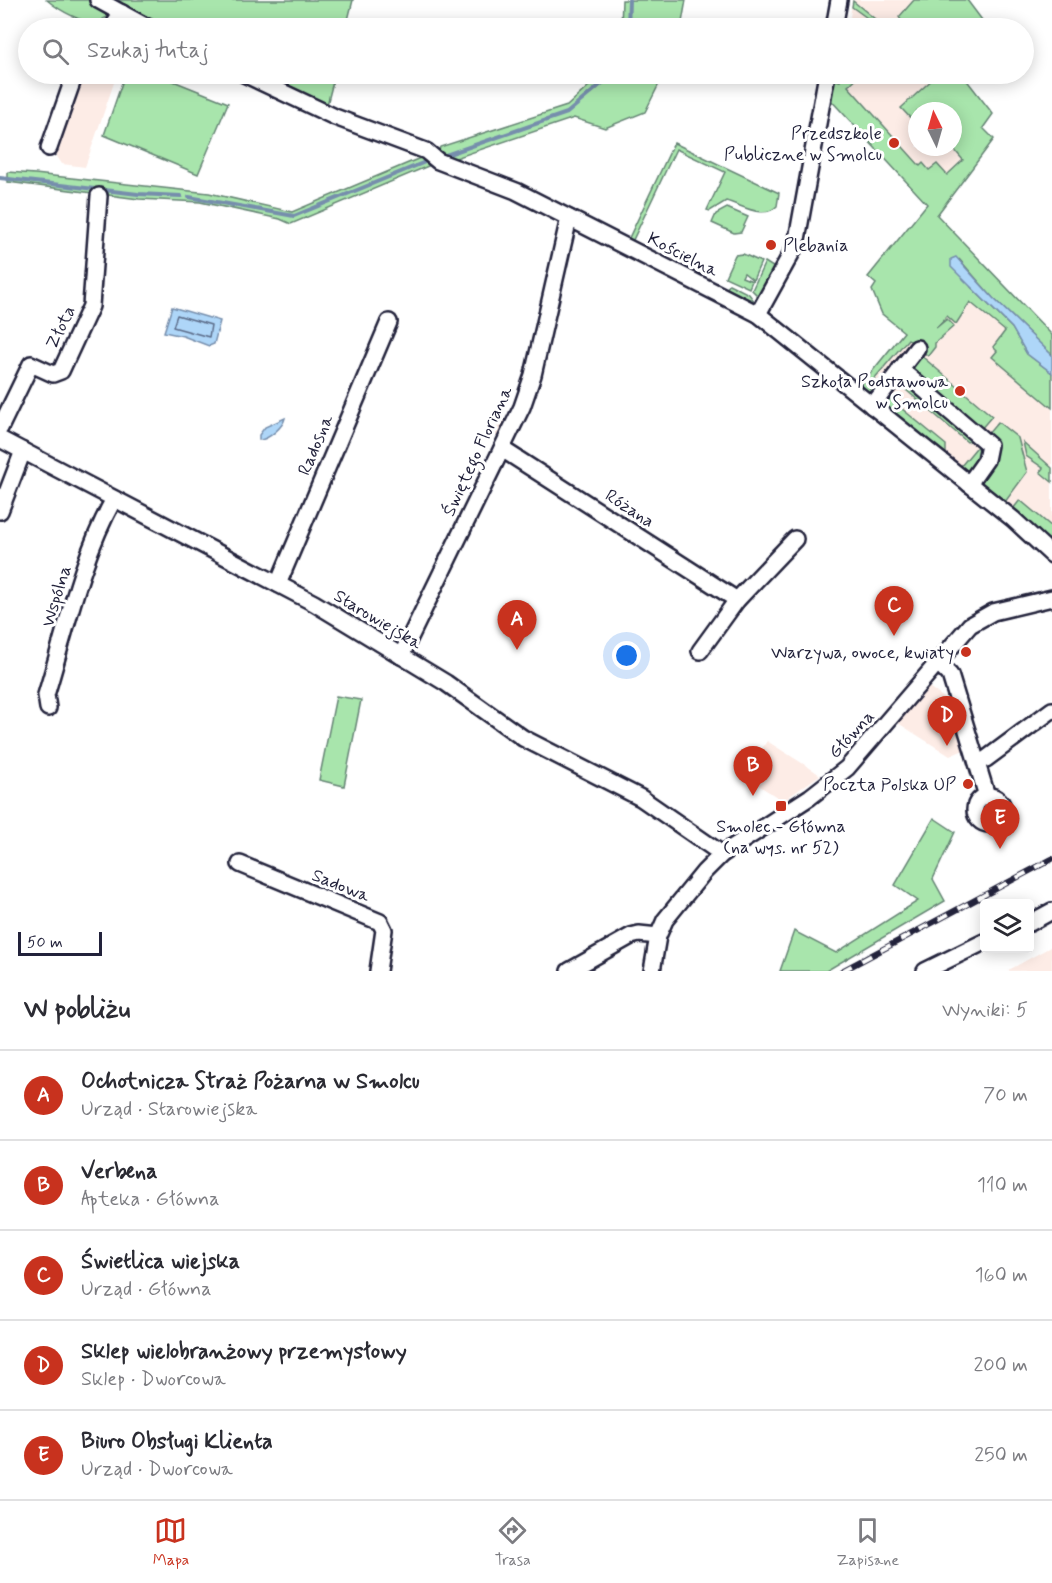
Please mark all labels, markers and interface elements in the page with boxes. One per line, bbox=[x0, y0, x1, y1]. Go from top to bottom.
search box bbox=[18, 18, 1034, 84]
icon: search bbox=[39, 35, 72, 68]
text: Szukaj tutaj bbox=[87, 37, 209, 65]
north arrow bbox=[908, 102, 962, 156]
place label: Przedszkole Publiczne w Smolcu bbox=[724, 122, 882, 167]
marker: Przedszkole Publiczne w Smolcu bbox=[887, 136, 901, 150]
street label: Kościelna bbox=[643, 227, 722, 283]
place label: Plebania bbox=[783, 234, 849, 258]
marker: Plebania bbox=[764, 238, 778, 252]
street label: Złota bbox=[40, 302, 82, 353]
place label: Szkoła Podstawowa w Smolcu bbox=[801, 370, 948, 415]
street label: Świętego Floriana bbox=[437, 382, 520, 521]
marker: Szkoła Podstawowa w Smolcu bbox=[953, 384, 967, 398]
street label: Radosna bbox=[292, 411, 339, 479]
street label: Różana bbox=[600, 484, 659, 534]
street label: Wspólna bbox=[36, 563, 78, 630]
street label: Starowiejska bbox=[329, 584, 426, 656]
pin: C bbox=[874, 586, 914, 636]
pin: A bbox=[498, 600, 536, 650]
your location bbox=[612, 641, 641, 670]
place label: Warzywa, owoce, kwiaty bbox=[771, 641, 954, 665]
marker: Warzywa, owoce, kwiaty bbox=[959, 645, 973, 659]
pin: D bbox=[928, 696, 966, 746]
street label: Główna bbox=[823, 705, 880, 764]
pin: B bbox=[734, 746, 772, 796]
place label: Poczta Polska UP bbox=[823, 773, 956, 797]
marker: Poczta Polska UP bbox=[961, 777, 975, 791]
marker: Smolec - Główna (na wys. nr 52) bbox=[774, 799, 788, 813]
pin: E bbox=[980, 800, 1020, 849]
place label: Smolec - Główna (na wys. nr 52) bbox=[716, 815, 846, 860]
street label: Sadowa bbox=[308, 863, 373, 908]
map controls bbox=[980, 899, 1034, 953]
button: layers bbox=[980, 899, 1034, 953]
scale bar bbox=[18, 929, 102, 956]
text: 50 m bbox=[27, 932, 63, 953]
text: W pobliżu bbox=[24, 993, 130, 1027]
text: Wyniki: 5 bbox=[942, 997, 1028, 1024]
text: Ochotnicza Straż Pożarna w Smolcu bbox=[81, 1068, 420, 1096]
text: A bbox=[37, 1082, 50, 1109]
text: 70 m bbox=[983, 1082, 1028, 1109]
text: Urząd · Starowiejska bbox=[81, 1096, 257, 1123]
text: Verbena bbox=[81, 1158, 158, 1186]
text: B bbox=[37, 1172, 50, 1199]
text: 110 m bbox=[977, 1172, 1028, 1199]
text: Apteka · Główna bbox=[81, 1186, 219, 1213]
text: Świetlica wiejska bbox=[81, 1248, 240, 1276]
text: C bbox=[36, 1262, 51, 1289]
text: 160 m bbox=[975, 1262, 1028, 1289]
text: Urząd · Główna bbox=[81, 1276, 212, 1303]
text: Sklep wielobranżowy przemysłowy bbox=[81, 1338, 407, 1366]
text: D bbox=[37, 1352, 50, 1379]
text: 200 m bbox=[973, 1352, 1028, 1379]
text: Sklep · Dworcowa bbox=[81, 1366, 226, 1393]
text: Biuro Obsługi Klienta bbox=[81, 1428, 273, 1456]
text: E bbox=[38, 1442, 49, 1469]
text: 250 m bbox=[974, 1442, 1028, 1469]
text: Urząd · Dworcowa bbox=[81, 1456, 233, 1483]
tab: Mapa bbox=[153, 1514, 189, 1571]
tab: Trasa bbox=[495, 1514, 531, 1571]
tab: Zapisane bbox=[836, 1514, 899, 1571]

